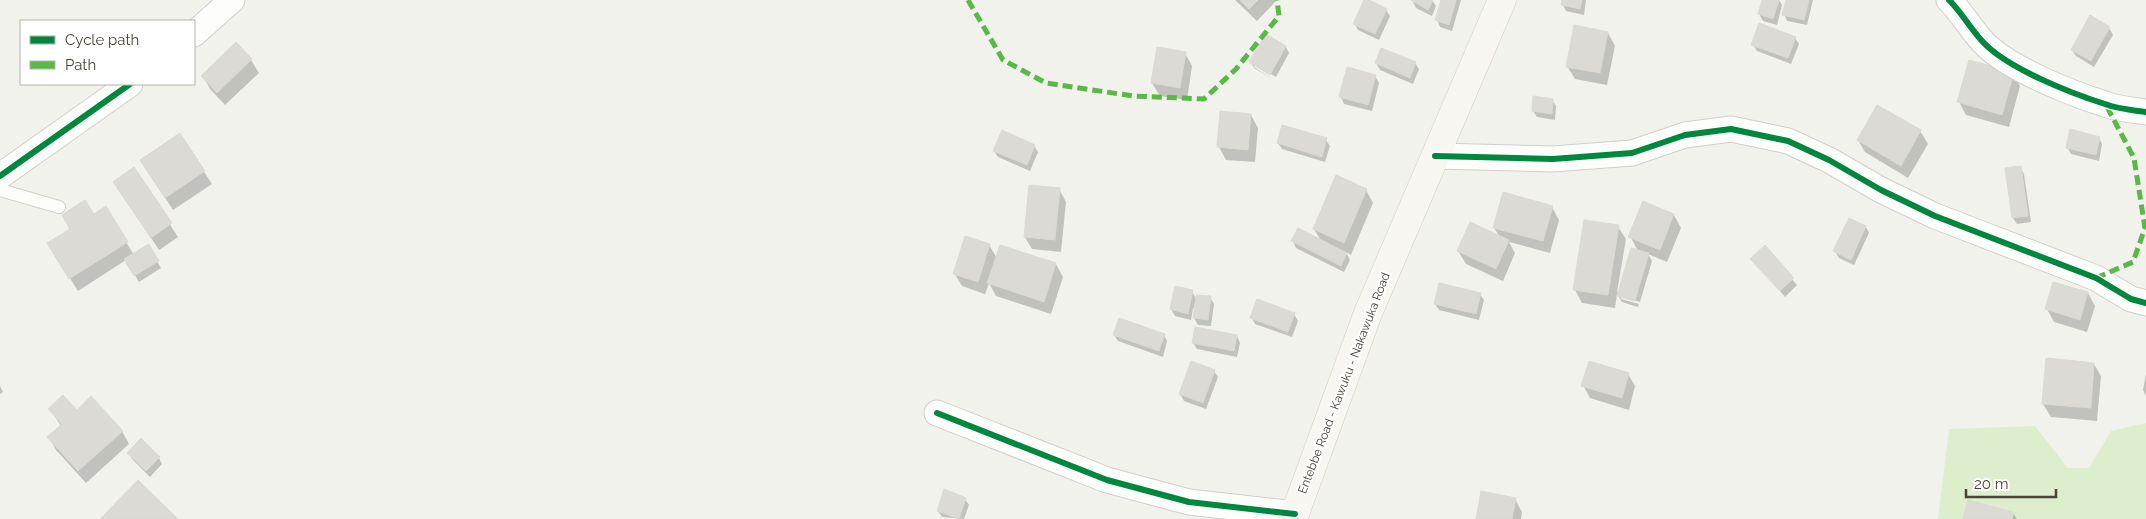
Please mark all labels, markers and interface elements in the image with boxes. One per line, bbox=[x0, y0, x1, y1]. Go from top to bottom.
legend bbox=[20, 20, 195, 85]
text: Cycle path bbox=[65, 31, 139, 49]
text: Path bbox=[65, 56, 96, 74]
street label: Entebbe Road - Kawuku - Nakawuka Road bbox=[1295, 270, 1393, 496]
scale bar bbox=[1966, 466, 2056, 498]
text: 20 m bbox=[1974, 475, 2009, 493]

